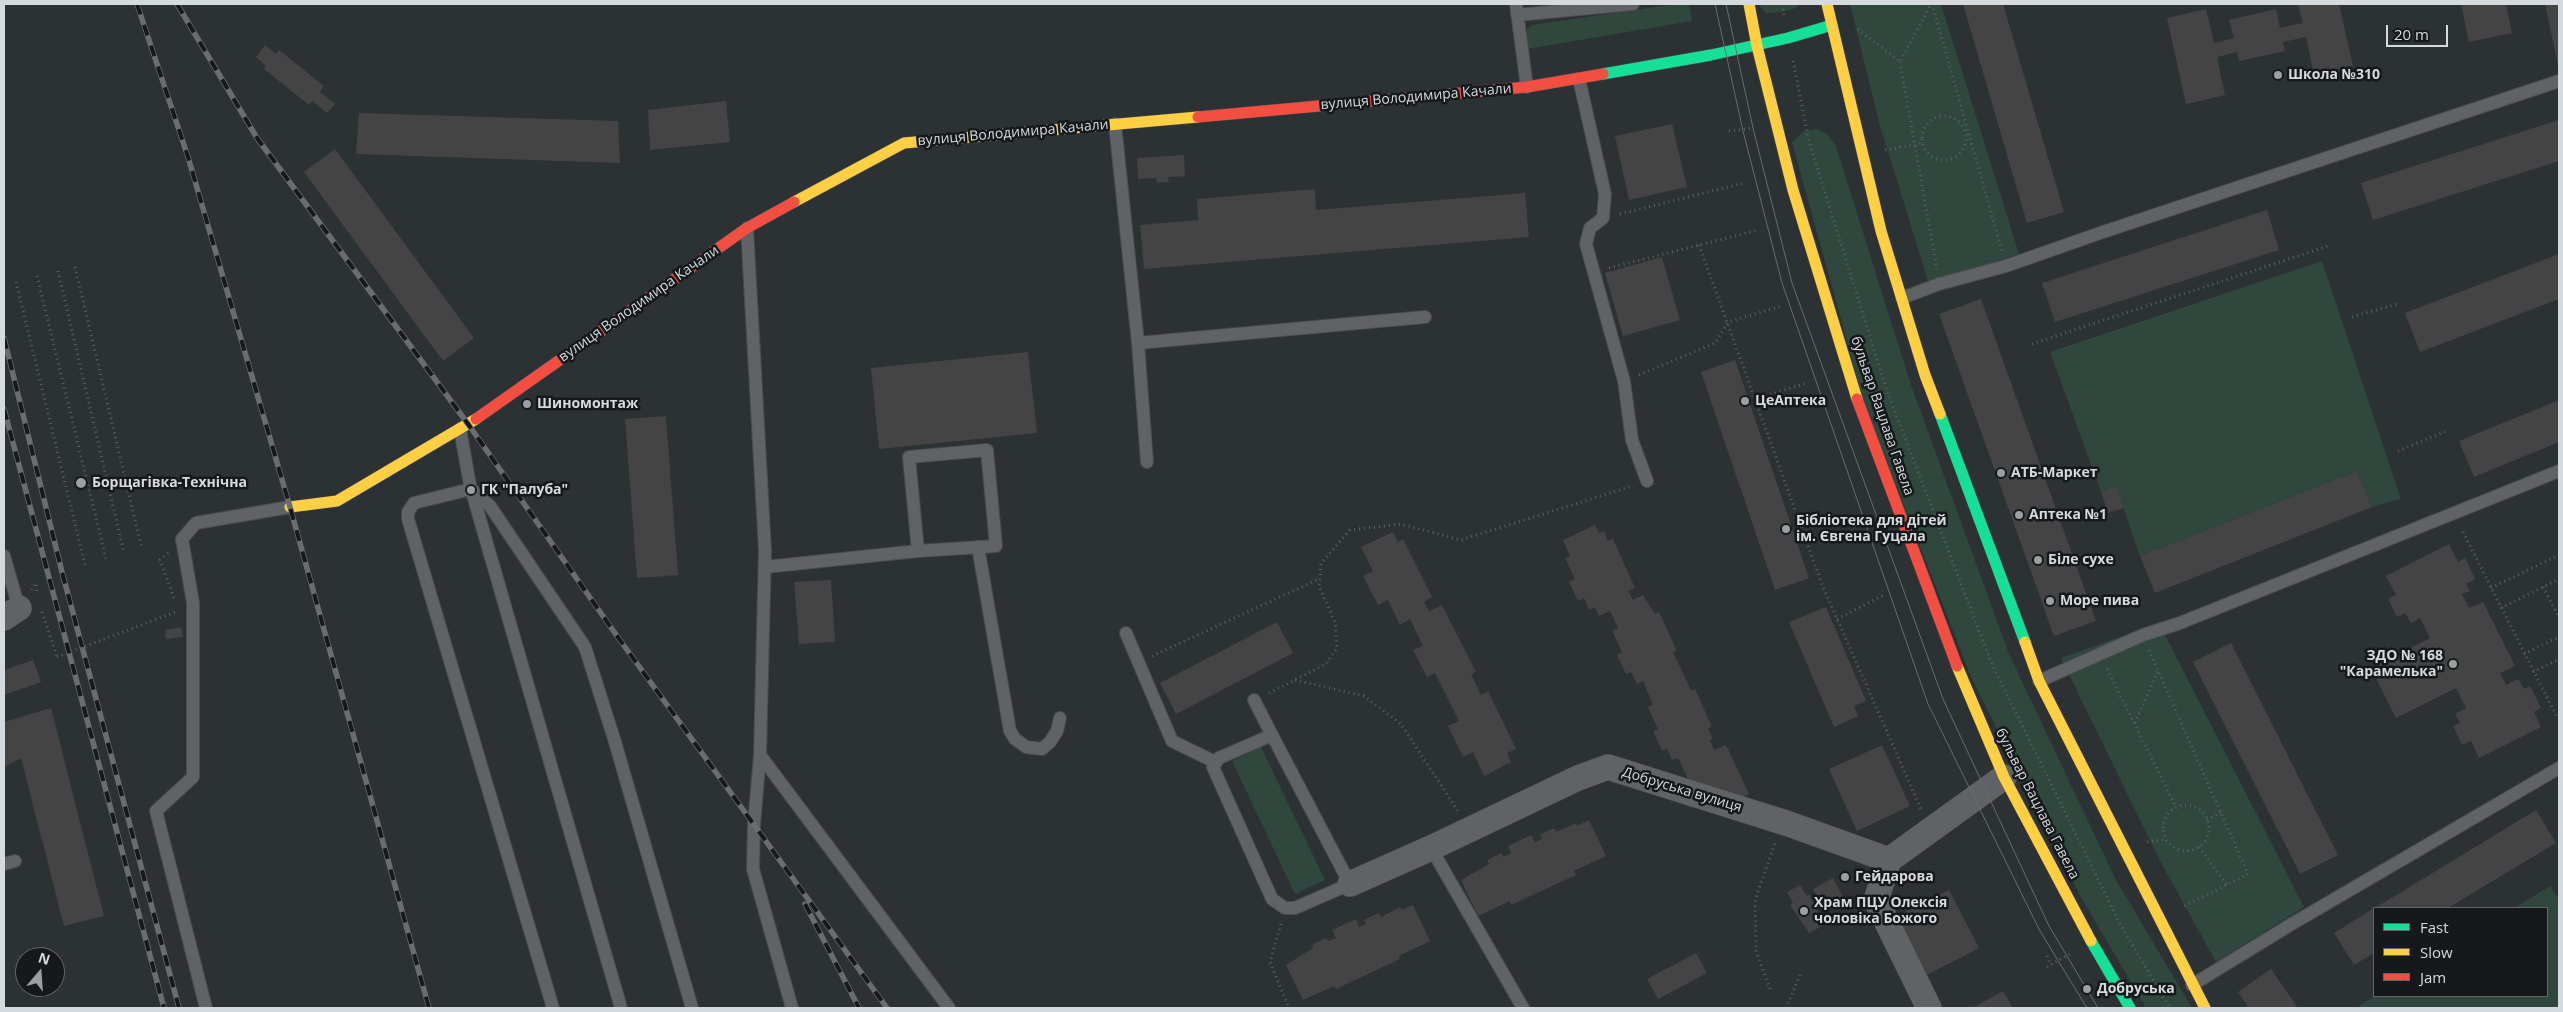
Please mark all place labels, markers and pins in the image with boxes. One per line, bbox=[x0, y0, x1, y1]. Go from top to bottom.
place label: Школа №310 bbox=[2288, 67, 2380, 83]
marker: Школа №310 bbox=[2272, 69, 2284, 81]
place label: ЦеАптека bbox=[1755, 393, 1826, 409]
marker: ЦеАптека bbox=[1739, 395, 1751, 407]
place label: Шиномонтаж bbox=[537, 396, 638, 412]
marker: Шиномонтаж bbox=[521, 398, 533, 410]
place label: АТБ-Маркет bbox=[2011, 465, 2097, 481]
marker: АТБ-Маркет bbox=[1995, 467, 2007, 479]
place label: Борщагівка-Технічна bbox=[92, 475, 247, 491]
marker: Борщагівка-Технічна bbox=[74, 476, 88, 490]
place label: ГК "Палуба" bbox=[481, 482, 568, 498]
marker: ГК "Палуба" bbox=[465, 484, 477, 496]
place label: Аптека №1 bbox=[2029, 507, 2107, 523]
marker: Аптека №1 bbox=[2013, 509, 2025, 521]
place label: Бібліотека для дітей ім. Євгена Гуцала bbox=[1796, 513, 1947, 546]
marker: Бібліотека для дітей ім. Євгена Гуцала bbox=[1780, 523, 1792, 535]
place label: Біле сухе bbox=[2048, 552, 2114, 568]
marker: Біле сухе bbox=[2032, 554, 2044, 566]
place label: Море пива bbox=[2060, 593, 2139, 609]
marker: Море пива bbox=[2044, 595, 2056, 607]
place label: ЗДО № 168 "Карамелька" bbox=[2340, 648, 2443, 680]
marker: ЗДО № 168 "Карамелька" bbox=[2447, 658, 2459, 670]
place label: Гейдарова bbox=[1855, 869, 1934, 885]
marker: Гейдарова bbox=[1839, 871, 1851, 883]
place label: Храм ПЦУ Олексія чоловіка Божого bbox=[1814, 895, 1947, 928]
marker: Храм ПЦУ Олексія чоловіка Божого bbox=[1798, 905, 1810, 917]
place label: Добруська bbox=[2097, 981, 2175, 997]
marker: Добруська bbox=[2081, 983, 2093, 995]

